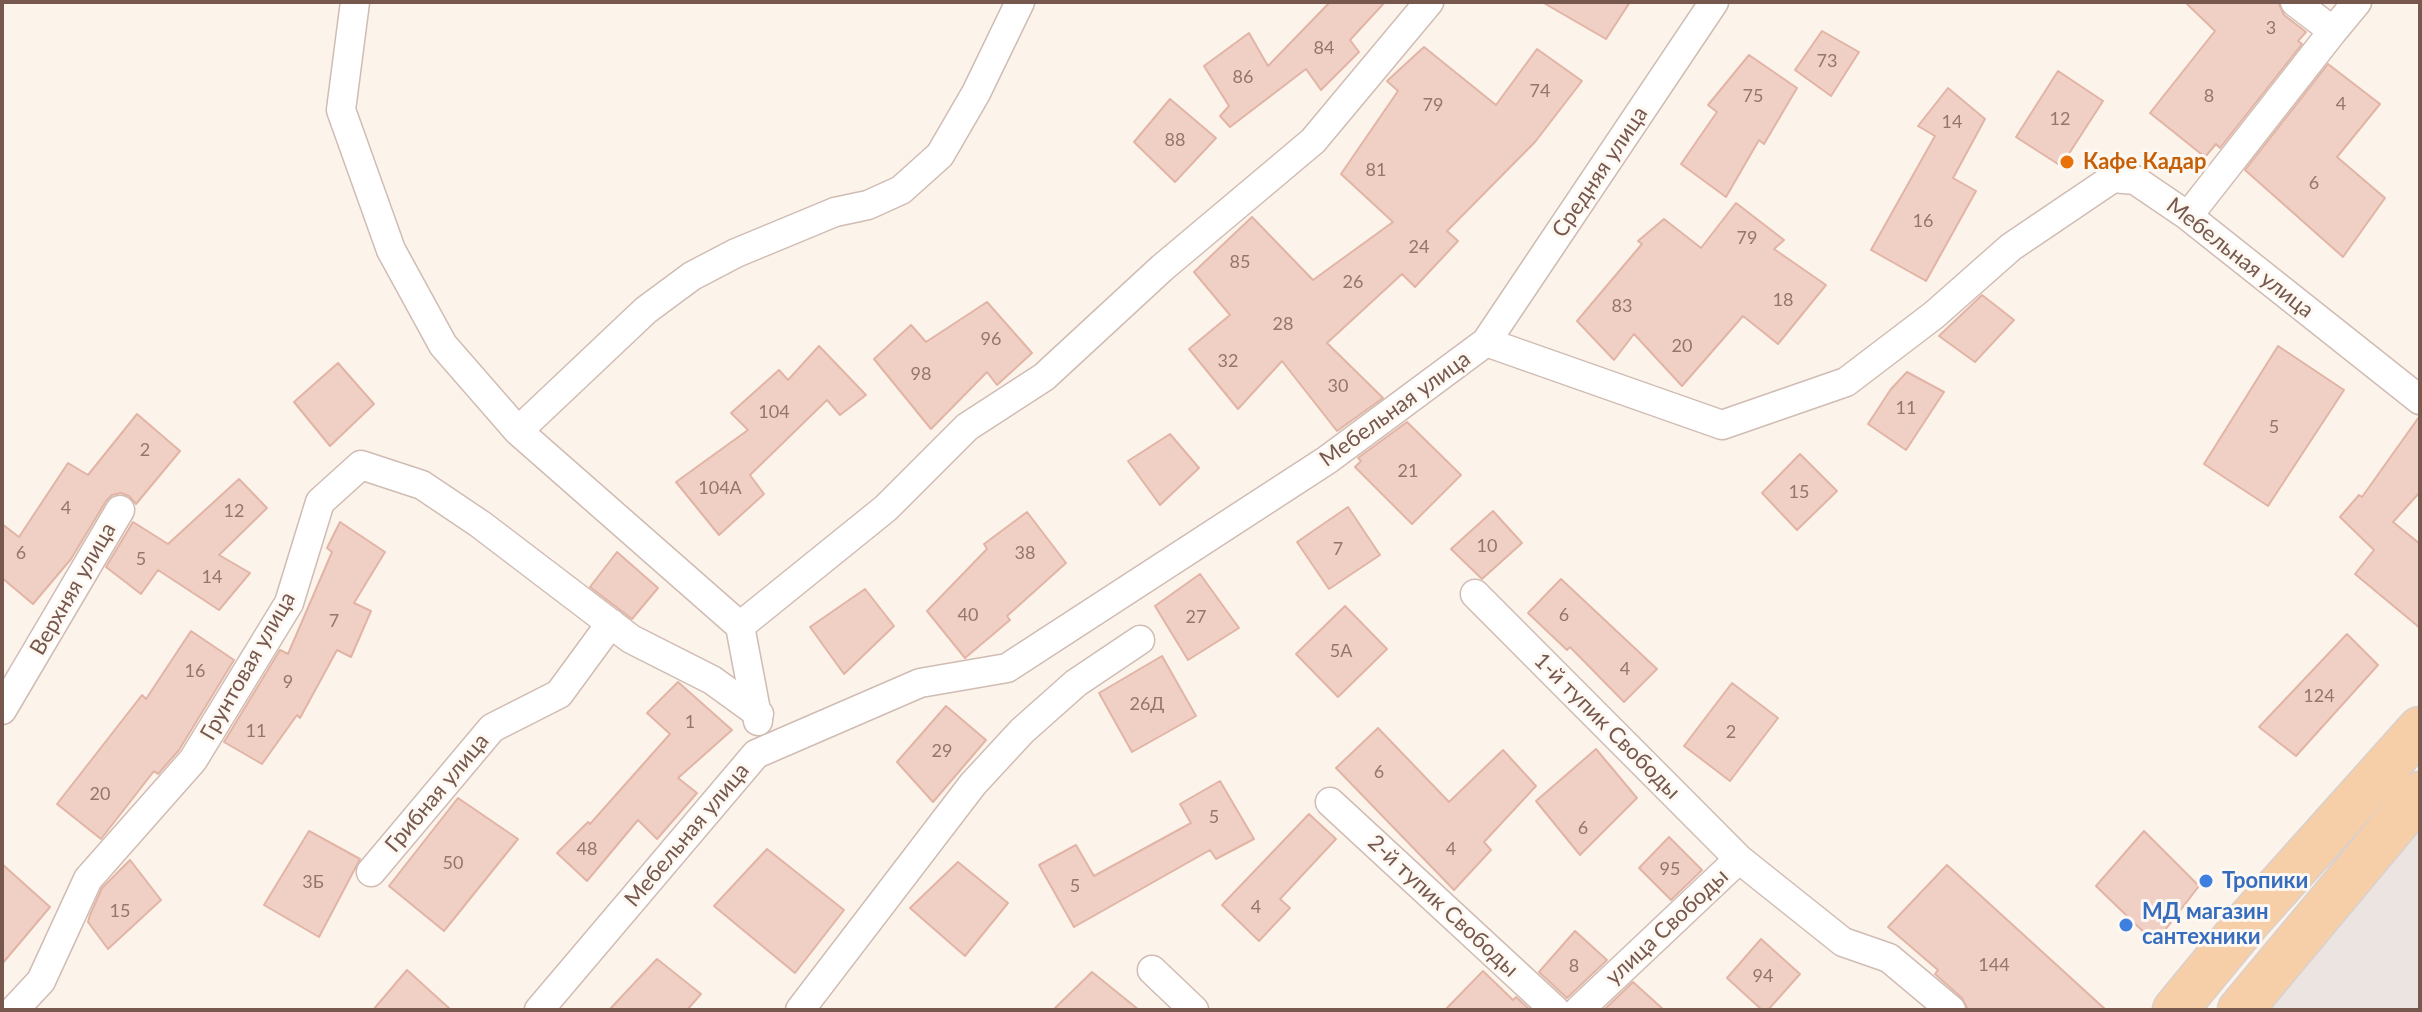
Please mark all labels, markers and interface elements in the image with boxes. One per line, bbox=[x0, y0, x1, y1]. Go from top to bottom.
house number: 3 bbox=[2266, 17, 2276, 39]
house number: 84 bbox=[1314, 37, 1334, 59]
house number: 73 bbox=[1817, 50, 1837, 72]
house number: 86 bbox=[1233, 66, 1253, 88]
house number: 74 bbox=[1530, 80, 1550, 102]
house number: 75 bbox=[1743, 85, 1763, 107]
house number: 8 bbox=[2204, 85, 2214, 107]
house number: 4 bbox=[2336, 93, 2346, 115]
house number: 79 bbox=[1423, 94, 1443, 116]
street label: Средняя улица bbox=[1547, 102, 1653, 242]
house number: 12 bbox=[2050, 108, 2070, 130]
house number: 14 bbox=[1942, 111, 1962, 133]
house number: 88 bbox=[1165, 129, 1185, 151]
place label: Кафе Кадар bbox=[2083, 149, 2206, 175]
marker: Кафе Кадар bbox=[2058, 153, 2076, 171]
house number: 81 bbox=[1366, 159, 1386, 181]
house number: 6 bbox=[2309, 172, 2319, 194]
street label: Мебельная улица bbox=[2161, 192, 2319, 324]
house number: 16 bbox=[1913, 210, 1933, 232]
house number: 79 bbox=[1737, 227, 1757, 249]
house number: 24 bbox=[1409, 236, 1429, 258]
house number: 85 bbox=[1230, 251, 1250, 273]
house number: 26 bbox=[1343, 271, 1363, 293]
house number: 18 bbox=[1773, 289, 1793, 311]
house number: 83 bbox=[1612, 295, 1632, 317]
house number: 28 bbox=[1273, 313, 1293, 335]
house number: 96 bbox=[981, 328, 1001, 350]
house number: 20 bbox=[1672, 335, 1692, 357]
street label: Мебельная улица bbox=[1315, 346, 1475, 472]
house number: 32 bbox=[1218, 350, 1238, 372]
house number: 98 bbox=[911, 363, 931, 385]
house number: 30 bbox=[1328, 375, 1348, 397]
house number: 11 bbox=[1896, 397, 1916, 419]
house number: 104 bbox=[758, 401, 790, 423]
house number: 5 bbox=[2269, 416, 2279, 438]
house number: 2 bbox=[140, 439, 150, 461]
house number: 21 bbox=[1398, 460, 1418, 482]
house number: 104А bbox=[698, 477, 742, 499]
house number: 15 bbox=[1789, 481, 1809, 503]
house number: 4 bbox=[61, 497, 71, 519]
house number: 12 bbox=[224, 500, 244, 522]
street label: Верхняя улица bbox=[24, 518, 122, 660]
house number: 10 bbox=[1477, 535, 1497, 557]
house number: 7 bbox=[1333, 538, 1343, 560]
house number: 6 bbox=[16, 542, 26, 564]
house number: 38 bbox=[1015, 542, 1035, 564]
house number: 5 bbox=[136, 548, 146, 570]
house number: 14 bbox=[202, 566, 222, 588]
street label: Грунтовая улица bbox=[195, 587, 301, 745]
house number: 40 bbox=[958, 604, 978, 626]
house number: 6 bbox=[1559, 604, 1569, 626]
house number: 27 bbox=[1186, 606, 1206, 628]
house number: 7 bbox=[329, 610, 339, 632]
house number: 5А bbox=[1330, 640, 1352, 662]
street label: 1-й тупик Свободы bbox=[1528, 647, 1686, 805]
house number: 4 bbox=[1620, 658, 1630, 680]
house number: 16 bbox=[185, 660, 205, 682]
house number: 9 bbox=[283, 671, 293, 693]
house number: 124 bbox=[2303, 685, 2335, 707]
house number: 26Д bbox=[1129, 693, 1165, 715]
house number: 1 bbox=[685, 711, 695, 733]
house number: 11 bbox=[246, 720, 266, 742]
house number: 2 bbox=[1726, 721, 1736, 743]
street label: Грибная улица bbox=[380, 728, 494, 858]
house number: 29 bbox=[932, 740, 952, 762]
street label: Мебельная улица bbox=[619, 758, 755, 912]
house number: 6 bbox=[1374, 761, 1384, 783]
house number: 20 bbox=[90, 783, 110, 805]
house number: 5 bbox=[1209, 806, 1219, 828]
house number: 6 bbox=[1578, 817, 1588, 839]
street label: 2-й тупик Свободы bbox=[1362, 829, 1524, 983]
house number: 48 bbox=[577, 838, 597, 860]
house number: 4 bbox=[1446, 838, 1456, 860]
house number: 50 bbox=[443, 852, 463, 874]
house number: 95 bbox=[1660, 858, 1680, 880]
street label: улица Свободы bbox=[1600, 863, 1734, 991]
place label: Тропики bbox=[2222, 868, 2308, 894]
house number: 3Б bbox=[302, 871, 324, 893]
marker: Тропики bbox=[2197, 872, 2215, 890]
house number: 5 bbox=[1070, 875, 1080, 897]
house number: 4 bbox=[1251, 896, 1261, 918]
place label: МД магазин сантехники bbox=[2142, 899, 2268, 950]
house number: 15 bbox=[110, 900, 130, 922]
marker: МД магазин сантехники bbox=[2117, 916, 2135, 934]
house number: 144 bbox=[1978, 954, 2010, 976]
house number: 8 bbox=[1569, 955, 1579, 977]
house number: 94 bbox=[1753, 965, 1773, 987]

